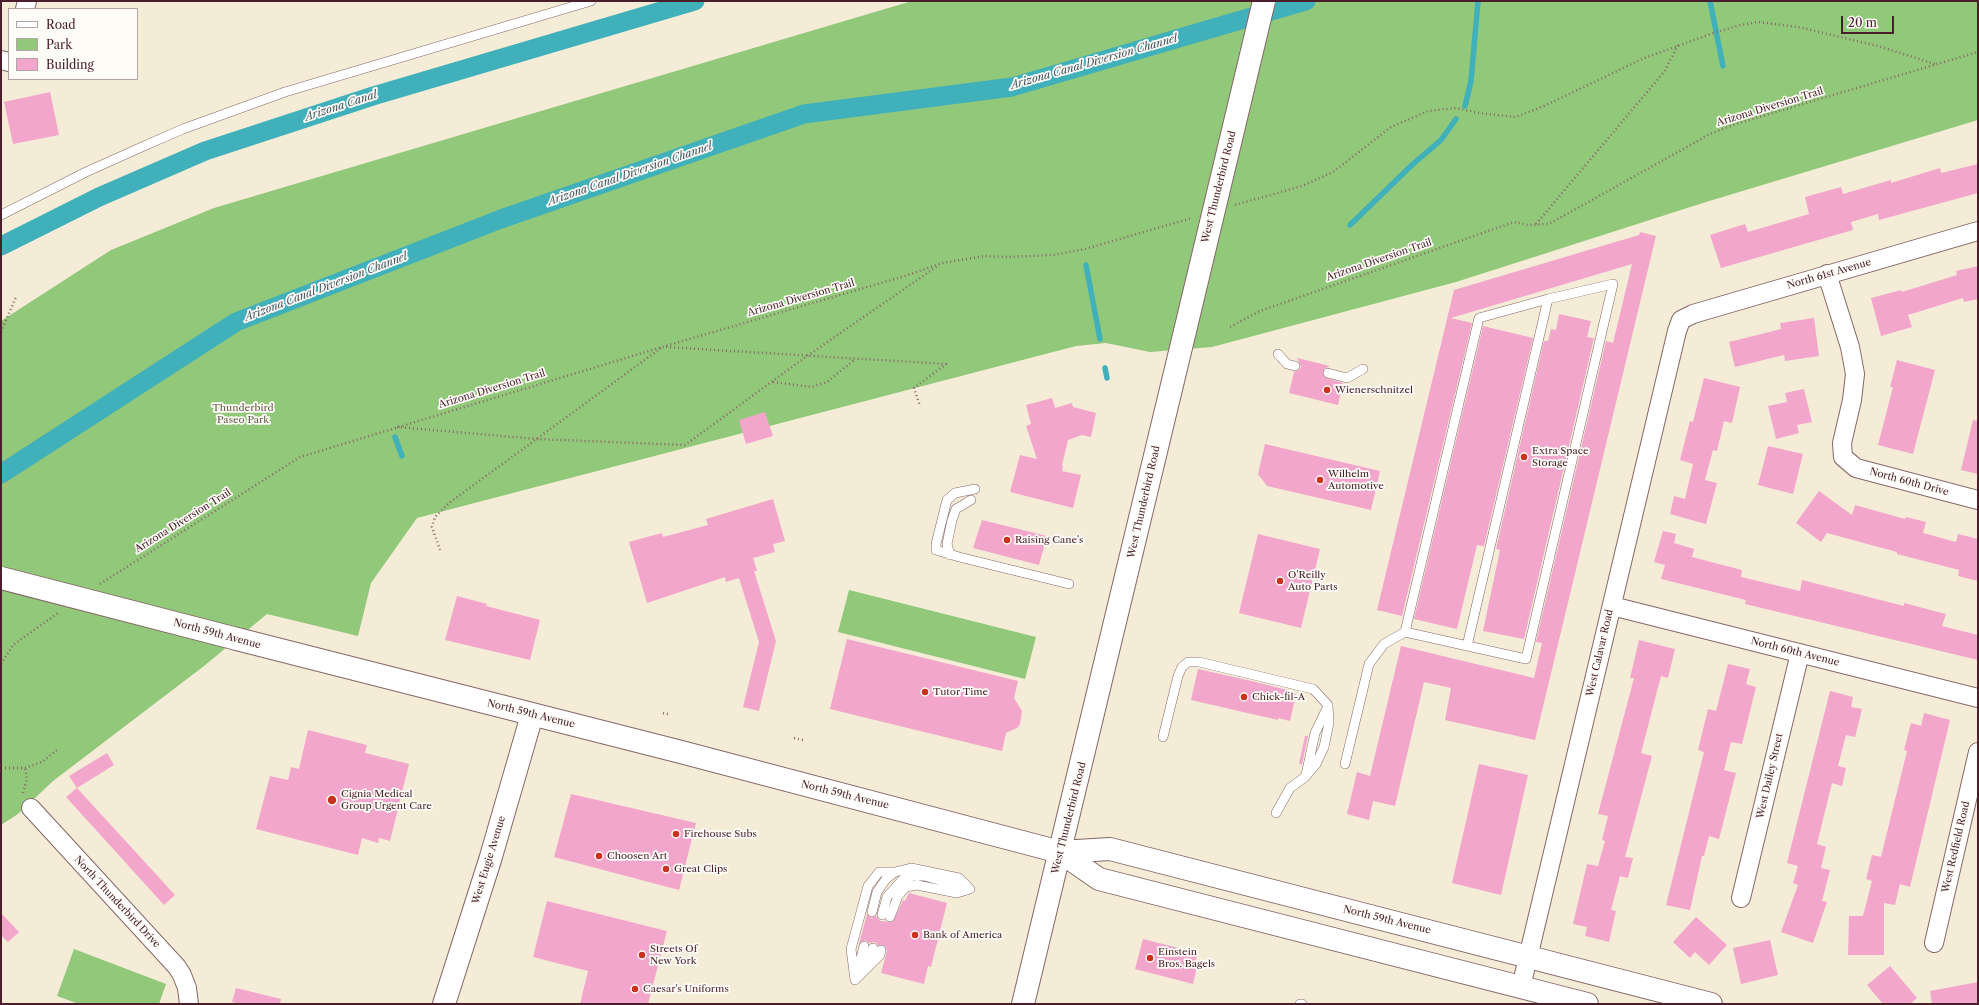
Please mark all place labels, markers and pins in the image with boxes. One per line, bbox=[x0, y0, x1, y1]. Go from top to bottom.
place label: Wienerschnitzel bbox=[1335, 384, 1413, 396]
marker: Wienerschnitzel bbox=[1322, 385, 1332, 395]
place label: Extra Space Storage bbox=[1532, 445, 1589, 468]
marker: Extra Space Storage bbox=[1519, 452, 1529, 462]
place label: Wilhelm Automotive bbox=[1328, 468, 1384, 492]
marker: Wilhelm Automotive bbox=[1315, 475, 1325, 485]
place label: Raising Cane's bbox=[1015, 534, 1083, 546]
marker: Raising Cane's bbox=[1002, 535, 1012, 545]
place label: O'Reilly Auto Parts bbox=[1288, 569, 1338, 592]
marker: O'Reilly Auto Parts bbox=[1275, 576, 1285, 586]
place label: Tutor Time bbox=[933, 686, 988, 698]
marker: Tutor Time bbox=[920, 687, 930, 697]
place label: Chick-fil-A bbox=[1252, 691, 1305, 703]
marker: Chick-fil-A bbox=[1239, 692, 1249, 702]
place label: Cignia Medical Group Urgent Care bbox=[341, 788, 432, 812]
marker: Cignia Medical Group Urgent Care bbox=[326, 794, 338, 806]
place label: Firehouse Subs bbox=[684, 828, 757, 840]
marker: Firehouse Subs bbox=[671, 829, 681, 839]
place label: Choosen Art bbox=[607, 850, 667, 862]
marker: Choosen Art bbox=[594, 851, 604, 861]
place label: Great Clips bbox=[674, 863, 727, 875]
marker: Great Clips bbox=[661, 864, 671, 874]
place label: Bank of America bbox=[923, 929, 1002, 941]
marker: Bank of America bbox=[910, 930, 920, 940]
place label: Streets Of New York bbox=[650, 943, 697, 966]
place label: Einstein Bros. Bagels bbox=[1158, 946, 1215, 970]
marker: Streets Of New York bbox=[637, 950, 647, 960]
marker: Einstein Bros. Bagels bbox=[1145, 953, 1155, 963]
place label: Caesar's Uniforms bbox=[643, 983, 729, 995]
marker: Caesar's Uniforms bbox=[630, 984, 640, 994]

